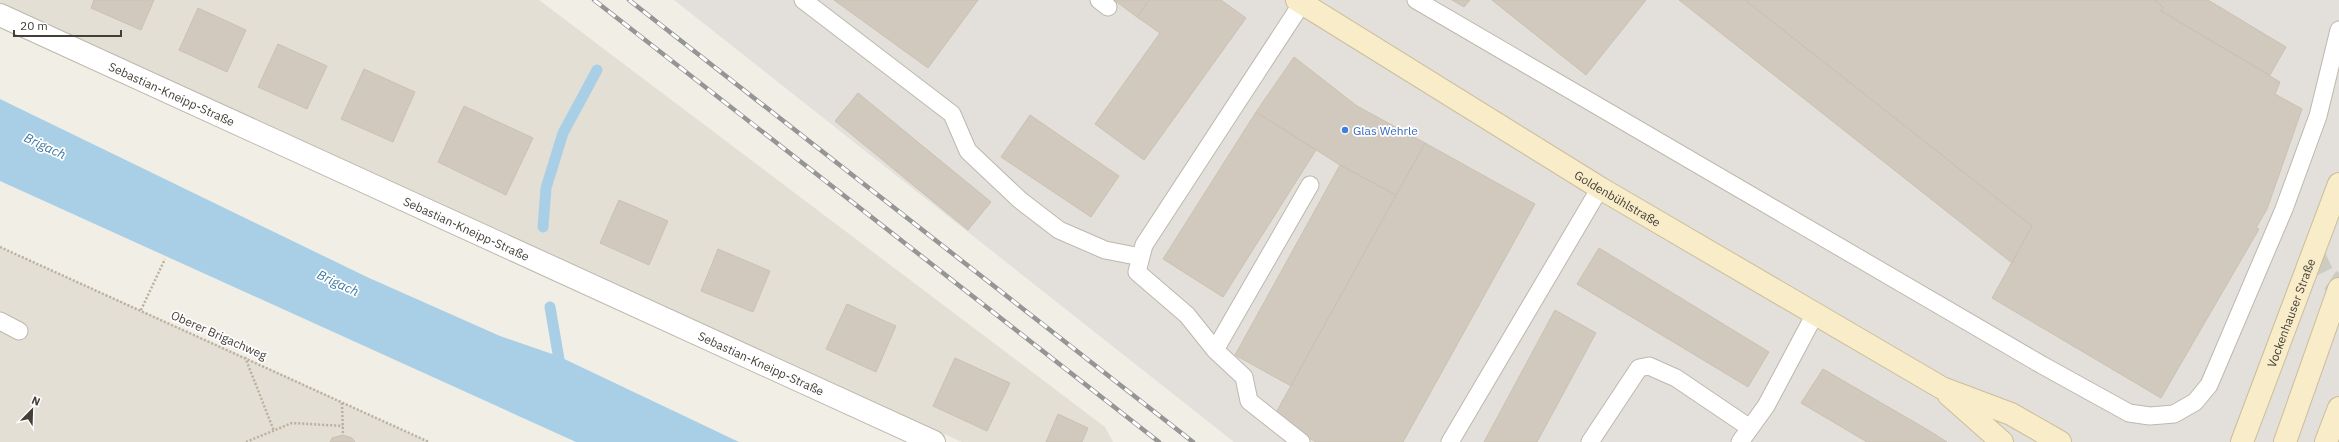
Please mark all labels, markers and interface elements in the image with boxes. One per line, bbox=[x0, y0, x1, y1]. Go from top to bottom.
scale bar bbox=[14, 12, 121, 38]
text: 20 m bbox=[20, 18, 48, 33]
street label: Sebastian-Kneipp-Straße bbox=[107, 58, 238, 129]
place label: Glas Wehrle bbox=[1353, 123, 1418, 138]
marker: Glas Wehrle bbox=[1340, 125, 1350, 135]
water label: Brigach bbox=[21, 129, 69, 163]
street label: Goldenbühlstraße bbox=[1572, 167, 1664, 230]
street label: Sebastian-Kneipp-Straße bbox=[401, 193, 532, 264]
street label: Vockenhauser Straße bbox=[2263, 256, 2318, 369]
water label: Brigach bbox=[314, 266, 362, 300]
street label: Oberer Brigachweg bbox=[169, 307, 270, 363]
street label: Sebastian-Kneipp-Straße bbox=[696, 328, 827, 398]
north arrow bbox=[12, 390, 52, 430]
text: N bbox=[30, 393, 42, 409]

